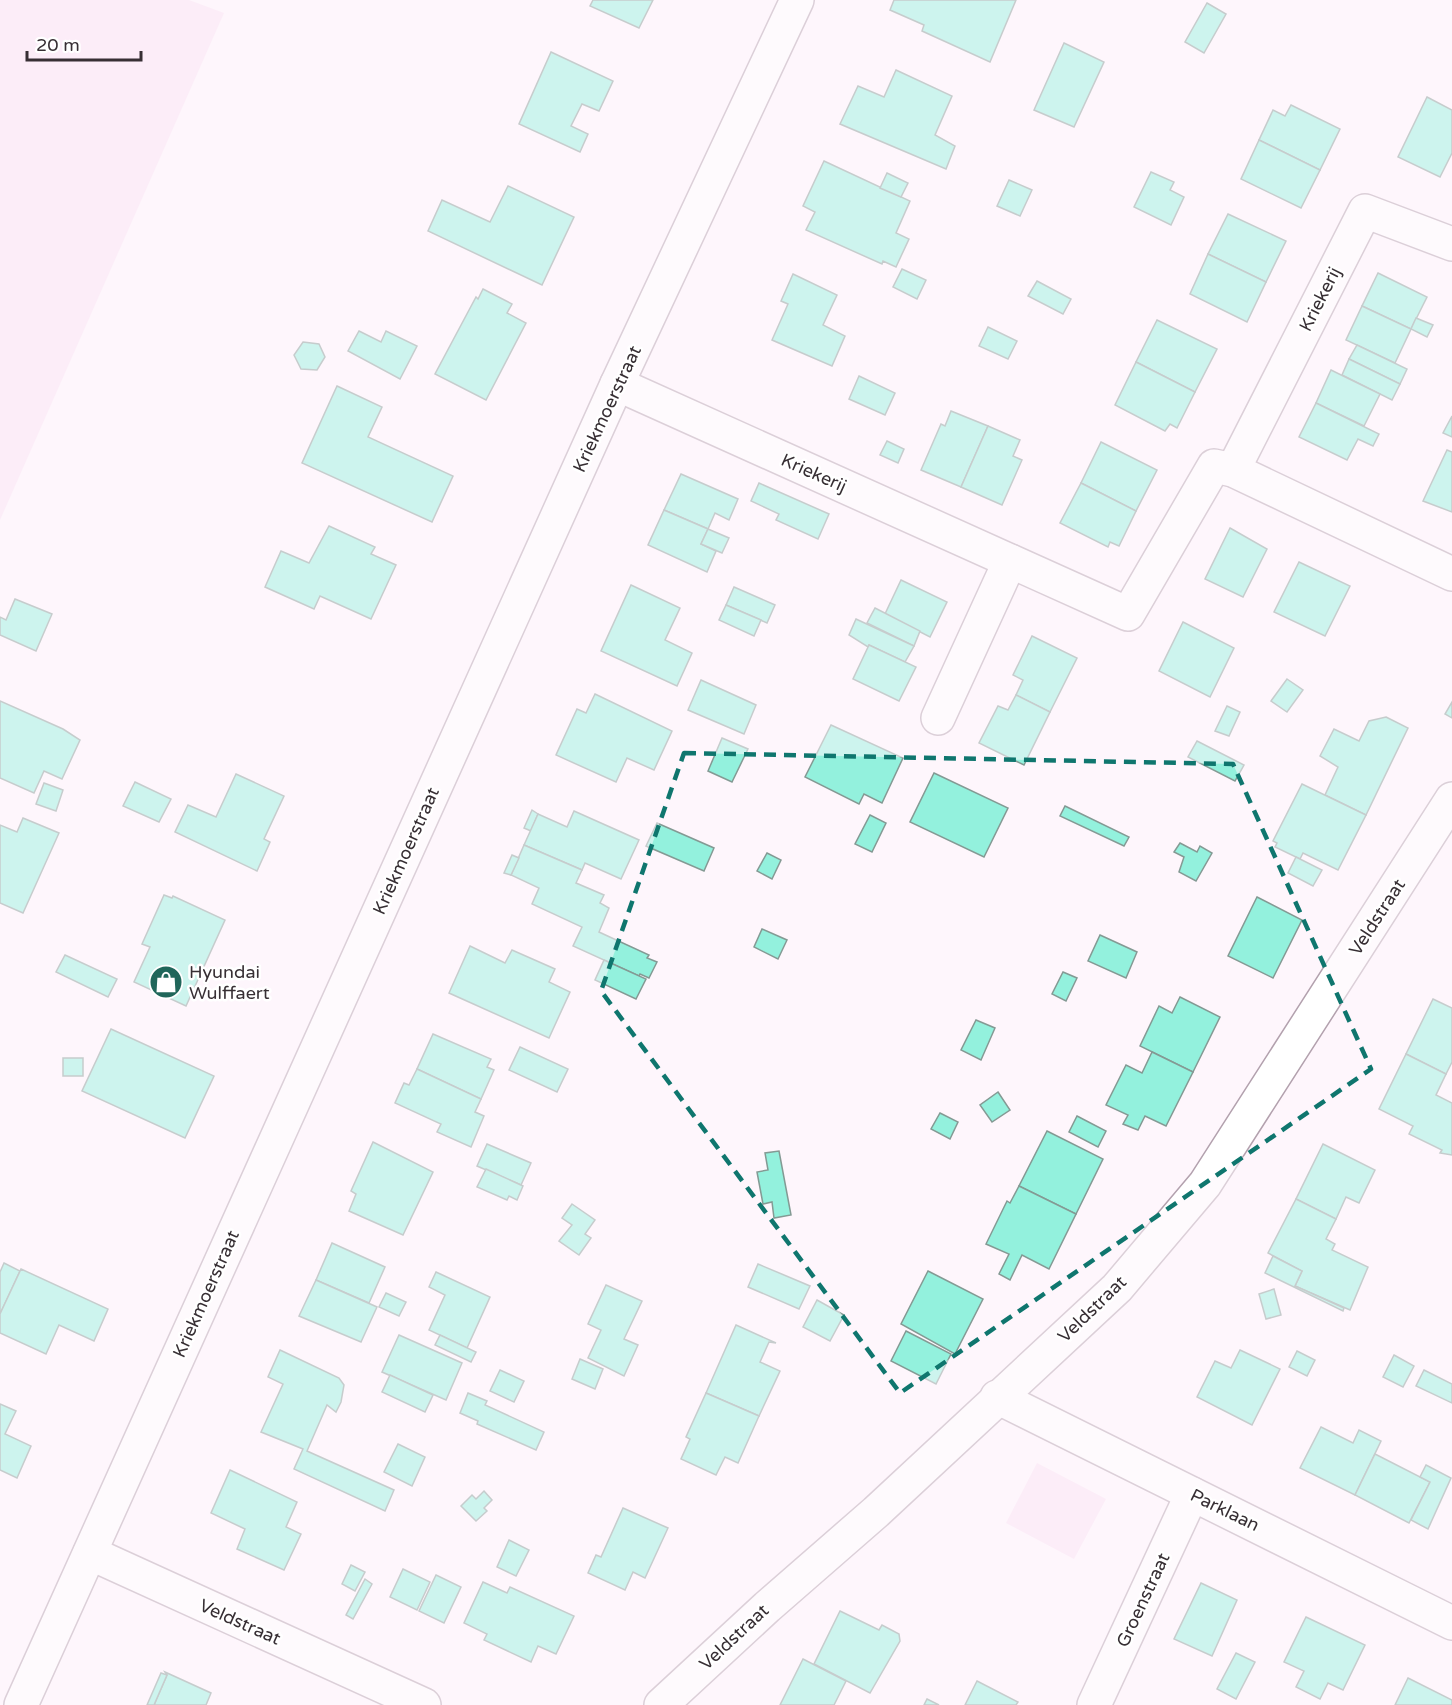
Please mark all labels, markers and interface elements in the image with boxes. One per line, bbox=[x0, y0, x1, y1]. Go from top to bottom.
scale bar bbox=[27, 24, 141, 62]
text: 20 m bbox=[36, 34, 80, 56]
street label: Kriekerij bbox=[1294, 263, 1346, 335]
street label: Kriekmoerstraat bbox=[568, 342, 646, 476]
street label: Kriekerij bbox=[778, 449, 850, 497]
street label: Kriekmoerstraat bbox=[368, 784, 444, 918]
street label: Veldstraat bbox=[1344, 875, 1410, 959]
place label: Hyundai Wulffaert bbox=[189, 961, 270, 1004]
shop icon: Hyundai Wulffaert bbox=[148, 964, 184, 1000]
street label: Kriekmoerstraat bbox=[168, 1227, 244, 1361]
street label: Veldstraat bbox=[1053, 1271, 1131, 1347]
street label: Parklaan bbox=[1187, 1484, 1263, 1536]
street label: Groenstraat bbox=[1112, 1549, 1174, 1651]
street label: Veldstraat bbox=[196, 1594, 284, 1650]
street label: Veldstraat bbox=[695, 1599, 773, 1675]

